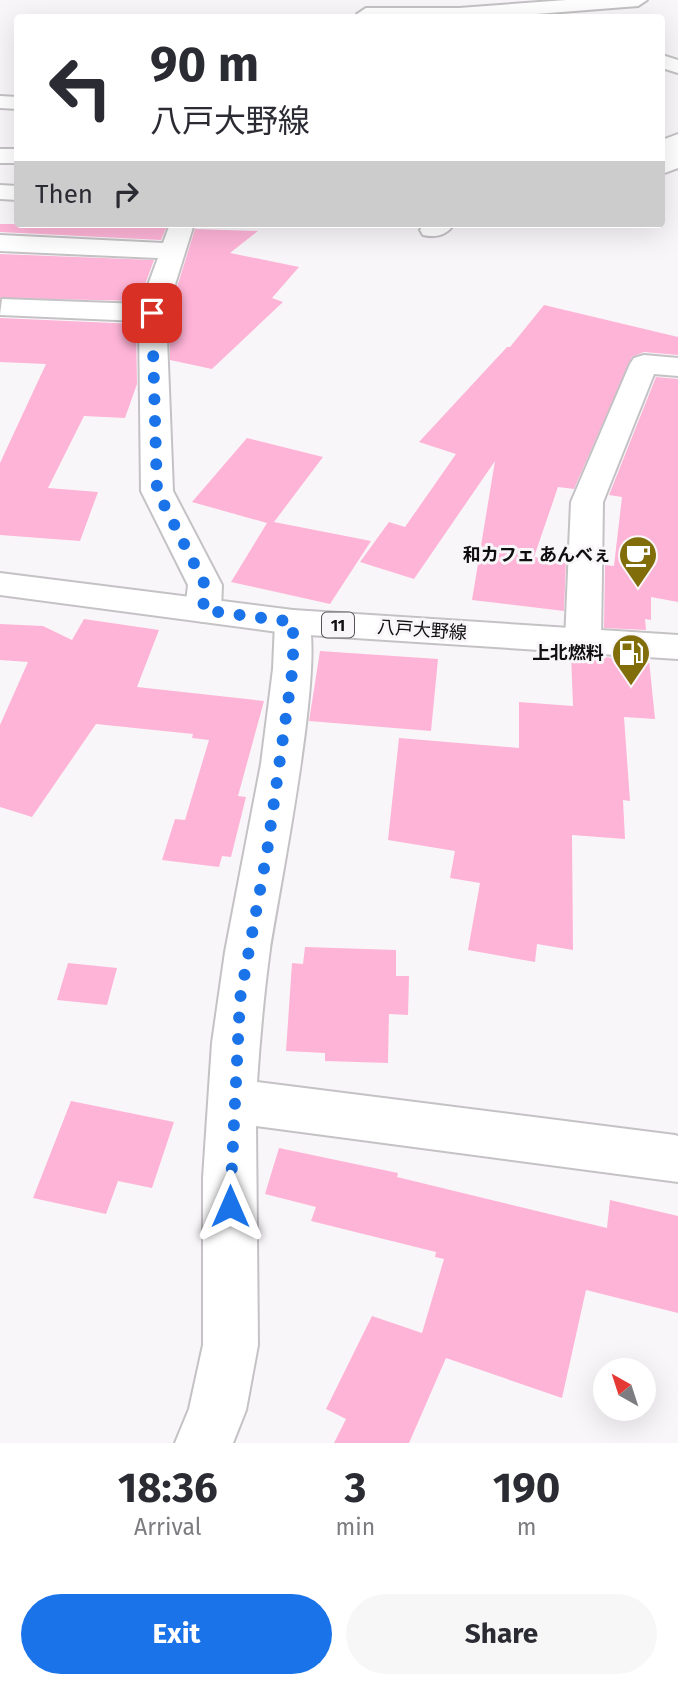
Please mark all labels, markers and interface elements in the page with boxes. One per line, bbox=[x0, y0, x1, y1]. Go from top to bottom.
text: 90 m bbox=[150, 35, 259, 94]
icon: left bbox=[35, 42, 126, 133]
text: 八戸大野線 bbox=[150, 102, 310, 140]
icon: right bbox=[107, 175, 145, 213]
text: Then bbox=[35, 179, 93, 210]
pin bbox=[122, 283, 182, 343]
icon: arrive bbox=[133, 294, 171, 332]
cafe icon: 和カフェ あんべぇ bbox=[617, 534, 659, 589]
place label: 和カフェ あんべぇ bbox=[463, 544, 611, 566]
road number: 11 bbox=[322, 612, 354, 638]
street label: 八戸大野線 bbox=[376, 616, 468, 644]
fuel station icon: 上北燃料 bbox=[610, 632, 652, 687]
place label: 上北燃料 bbox=[532, 642, 604, 664]
position arrow bbox=[193, 1169, 267, 1243]
north arrow bbox=[593, 1358, 656, 1421]
map controls bbox=[593, 1358, 656, 1421]
text: 18:36 bbox=[118, 1463, 218, 1513]
text: 3 bbox=[344, 1463, 366, 1513]
text: 190 bbox=[493, 1463, 560, 1513]
text: Arrival bbox=[134, 1513, 201, 1541]
text: min bbox=[335, 1513, 375, 1541]
text: m bbox=[517, 1513, 536, 1541]
button: Exit bbox=[21, 1594, 332, 1674]
button: Share bbox=[346, 1594, 657, 1674]

